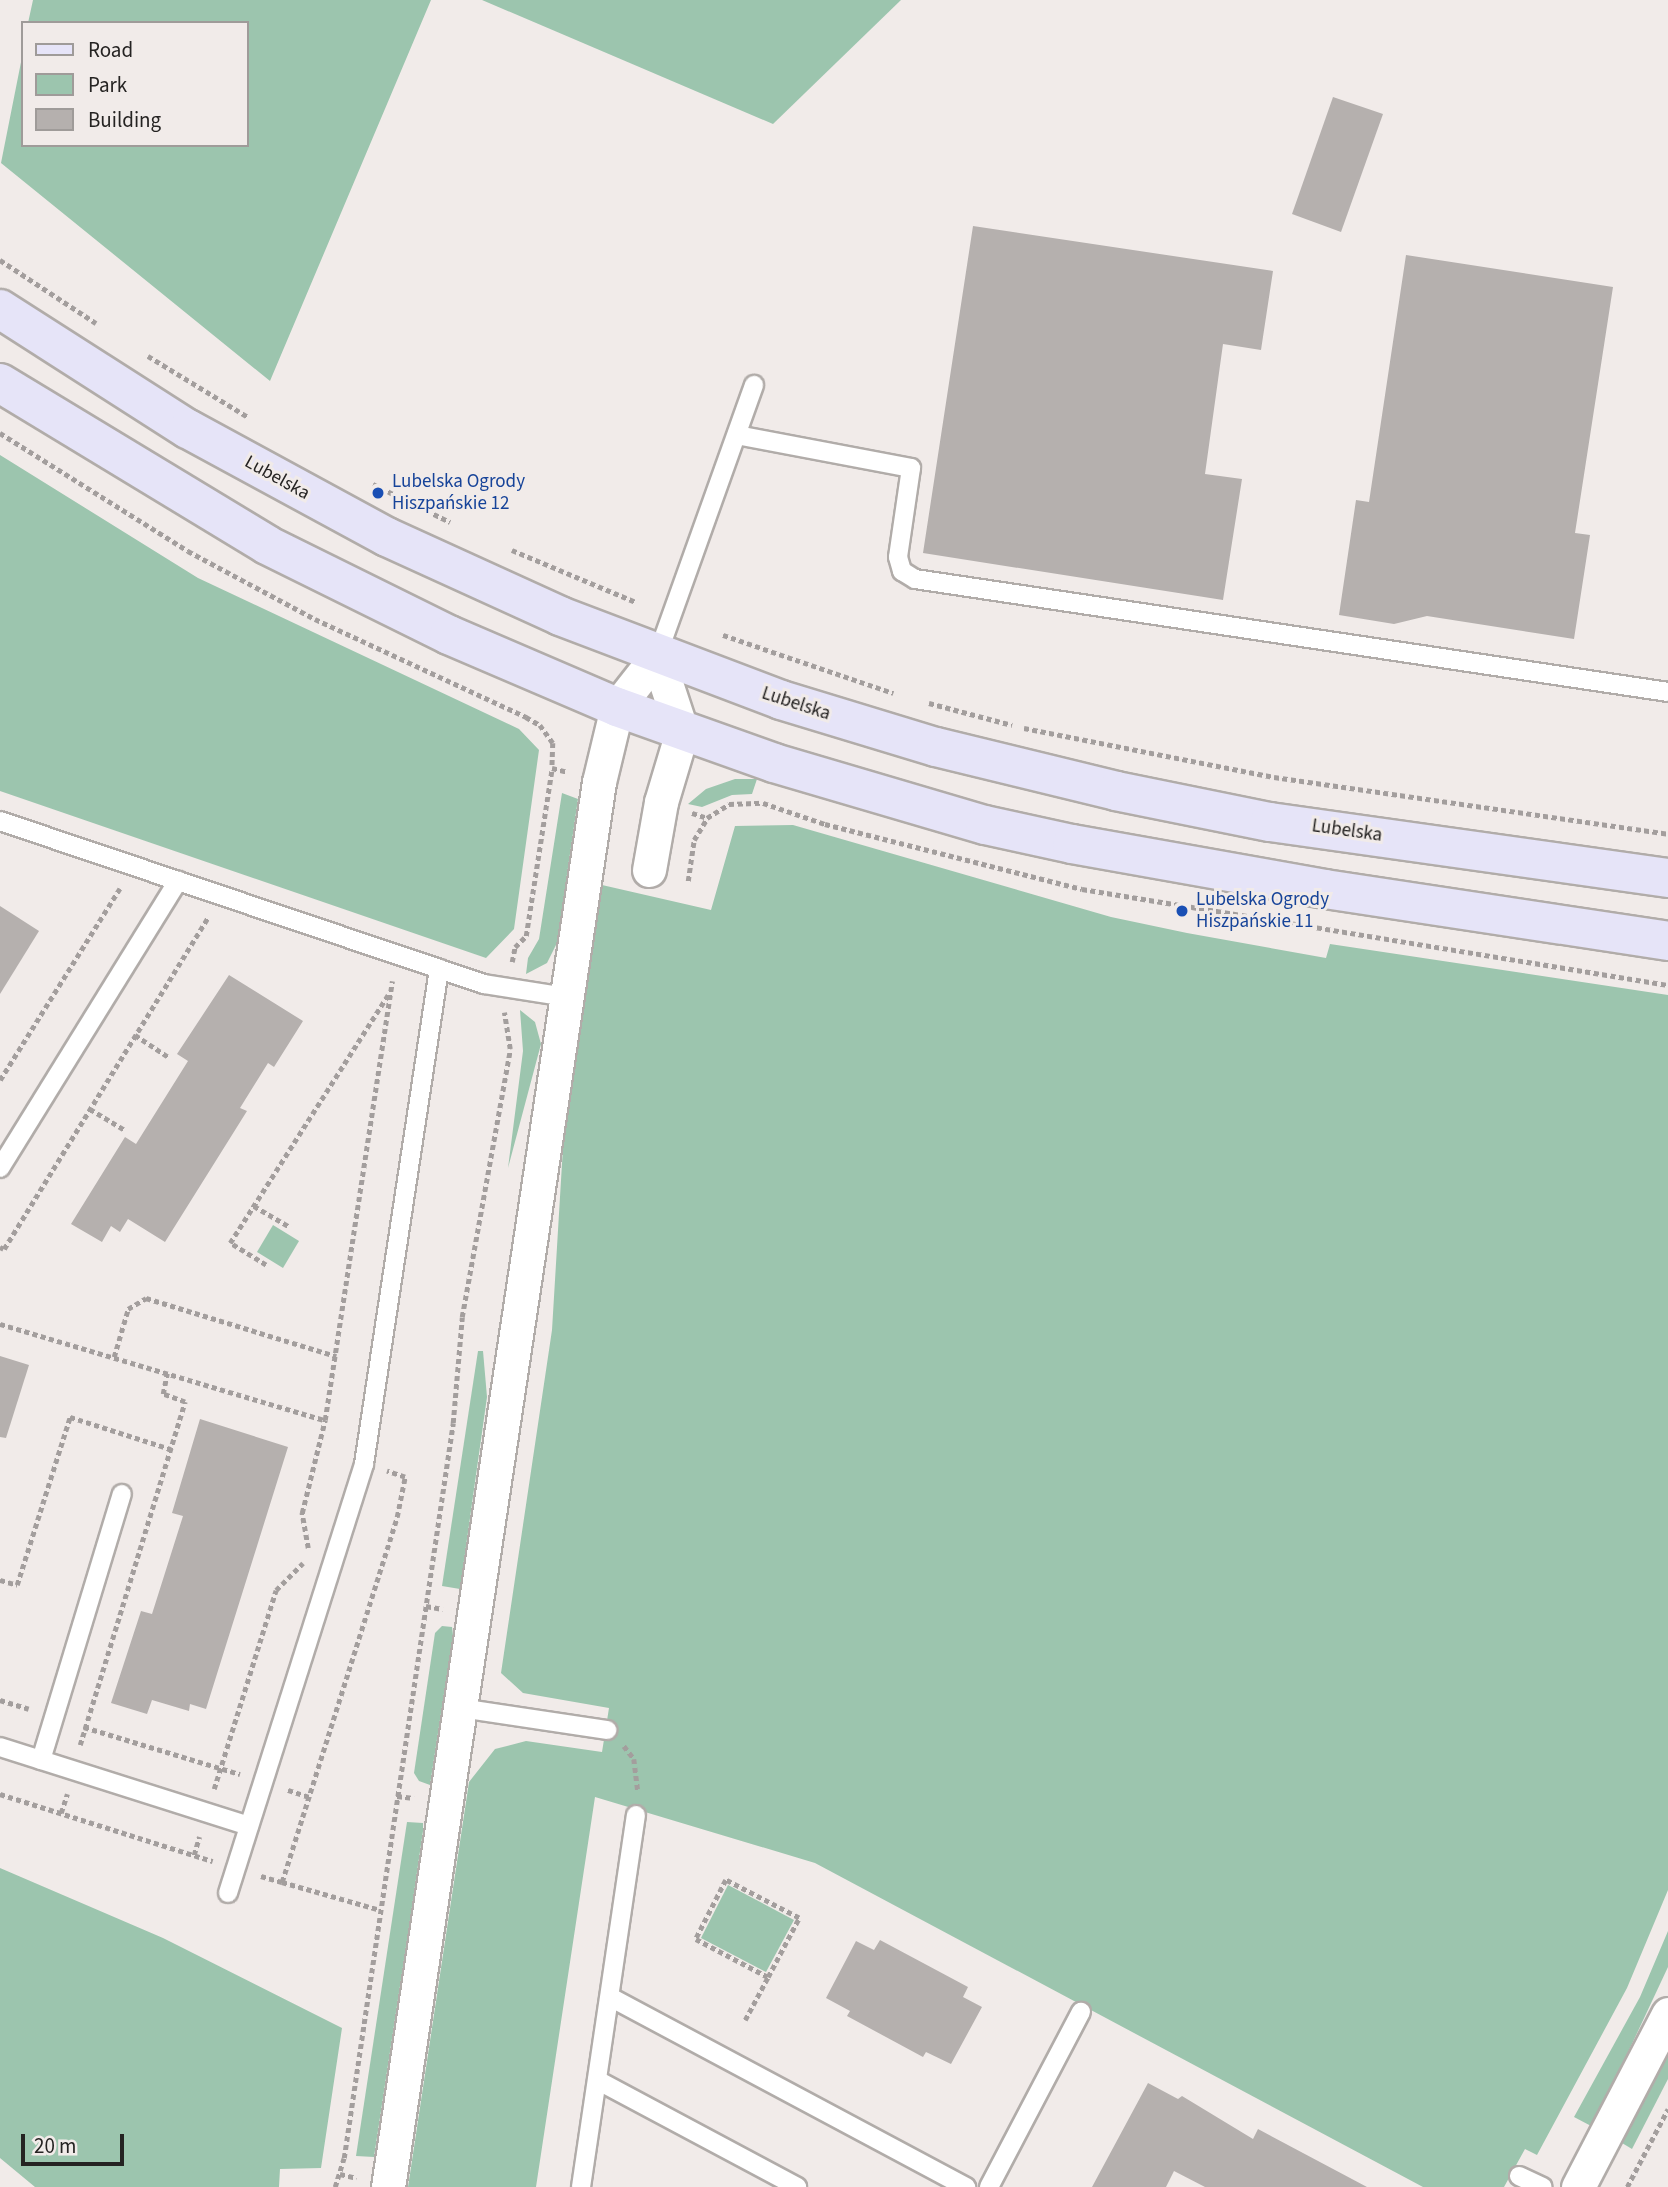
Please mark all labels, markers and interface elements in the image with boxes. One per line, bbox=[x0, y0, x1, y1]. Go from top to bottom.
legend bbox=[21, 21, 248, 147]
text: Road bbox=[88, 35, 133, 65]
text: Park bbox=[88, 70, 127, 100]
text: Building bbox=[88, 105, 161, 135]
street label: Lubelska bbox=[240, 451, 314, 505]
place label: Lubelska Ogrody Hiszpańskie 12 bbox=[392, 471, 525, 515]
marker: Lubelska Ogrody Hiszpańskie 12 bbox=[370, 485, 386, 501]
street label: Lubelska bbox=[759, 682, 833, 726]
street label: Lubelska bbox=[1310, 815, 1384, 847]
place label: Lubelska Ogrody Hiszpańskie 11 bbox=[1196, 889, 1329, 933]
marker: Lubelska Ogrody Hiszpańskie 11 bbox=[1174, 903, 1190, 919]
scale bar bbox=[24, 2120, 128, 2164]
text: 20 m bbox=[34, 2131, 76, 2161]

